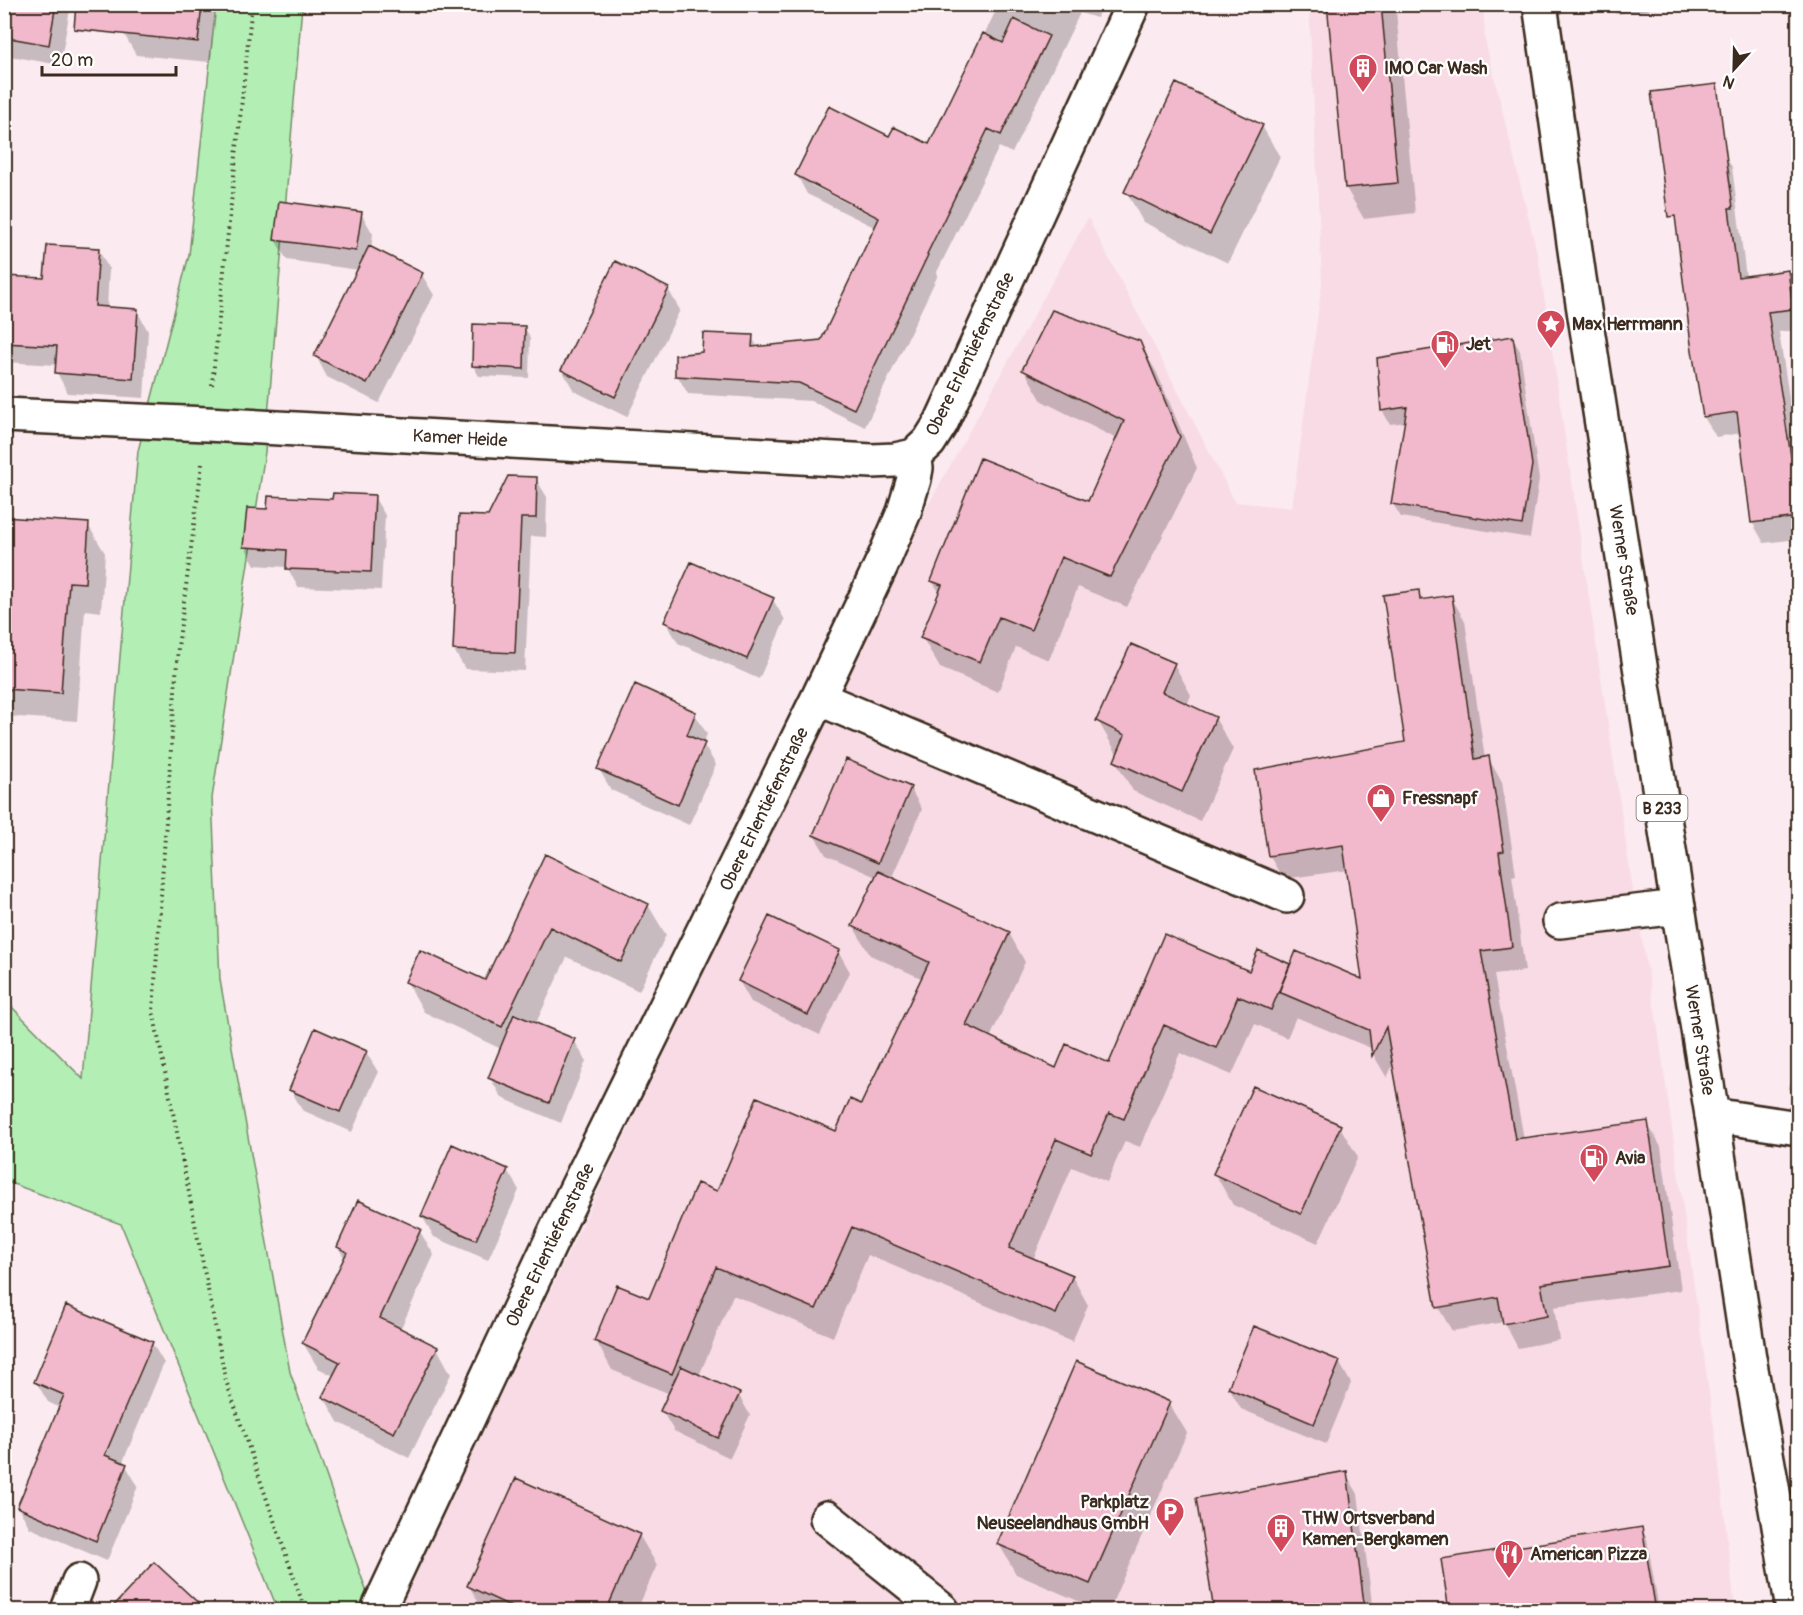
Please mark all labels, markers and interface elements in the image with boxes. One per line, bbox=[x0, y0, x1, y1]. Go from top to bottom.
scale bar bbox=[42, 39, 176, 77]
north arrow bbox=[1704, 39, 1764, 99]
text: 20 m bbox=[51, 49, 93, 72]
building icon: IMO Car Wash bbox=[1347, 52, 1379, 94]
place label: IMO Car Wash bbox=[1384, 57, 1488, 80]
text: N bbox=[1720, 71, 1738, 93]
street label: Obere Erlentiefenstraße bbox=[921, 269, 1020, 440]
place icon: Max Herrmann bbox=[1535, 308, 1567, 350]
place label: Max Herrmann bbox=[1572, 313, 1683, 336]
fuel station icon: Jet bbox=[1429, 328, 1461, 370]
place label: Jet bbox=[1466, 333, 1491, 356]
street label: Kamer Heide bbox=[412, 425, 508, 452]
street label: Werner Straße bbox=[1603, 503, 1644, 617]
street label: Obere Erlentiefenstraße bbox=[715, 724, 814, 895]
shop icon: Fressnapf bbox=[1365, 782, 1397, 824]
place label: Fressnapf bbox=[1402, 787, 1479, 810]
road number: B 233 bbox=[1636, 795, 1688, 821]
street label: Werner Straße bbox=[1679, 983, 1720, 1097]
fuel station icon: Avia bbox=[1578, 1142, 1610, 1184]
place label: Avia bbox=[1615, 1147, 1646, 1170]
street label: Obere Erlentiefenstraße bbox=[501, 1160, 600, 1331]
place label: Parkplatz Neuseelandhaus GmbH bbox=[976, 1491, 1150, 1535]
parking icon: Parkplatz Neuseelandhaus GmbH bbox=[1154, 1496, 1186, 1538]
place label: THW Ortsverband Kamen-Bergkamen bbox=[1301, 1507, 1449, 1551]
building icon: THW Ortsverband Kamen-Bergkamen bbox=[1265, 1512, 1297, 1554]
restaurant icon: American Pizza bbox=[1493, 1538, 1525, 1580]
place label: American Pizza bbox=[1530, 1543, 1648, 1566]

